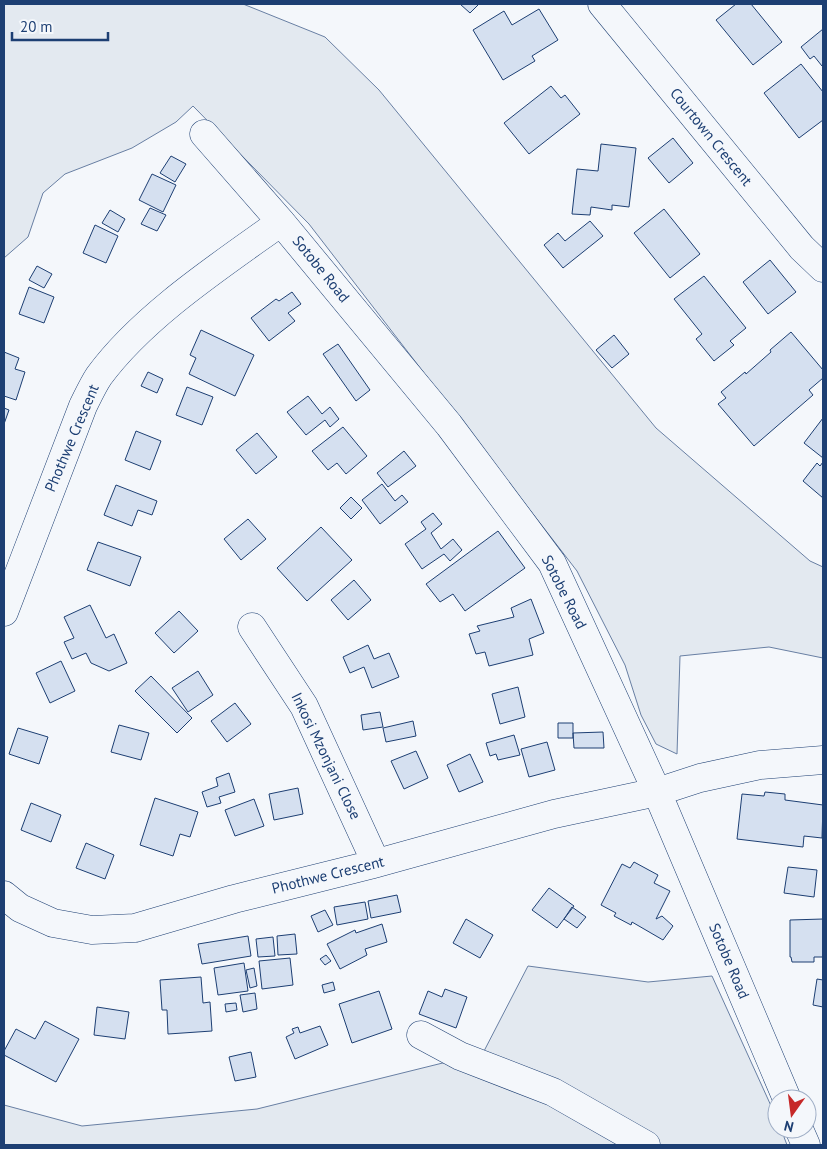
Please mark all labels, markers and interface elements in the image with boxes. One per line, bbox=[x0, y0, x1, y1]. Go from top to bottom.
scale bar bbox=[12, 10, 109, 42]
text: 20 m bbox=[20, 17, 53, 36]
street label: Courtown Crescent bbox=[666, 84, 757, 189]
street label: Sotobe Road bbox=[289, 231, 354, 306]
street label: Phothwe Crescent bbox=[40, 381, 103, 494]
street label: Sotobe Road bbox=[538, 552, 591, 632]
street label: Inkosi Mzonjani Close bbox=[287, 689, 365, 822]
street label: Phothwe Crescent bbox=[270, 851, 386, 898]
street label: Sotobe Road bbox=[705, 920, 754, 1002]
north arrow bbox=[767, 1089, 817, 1139]
text: N bbox=[782, 1117, 795, 1136]

